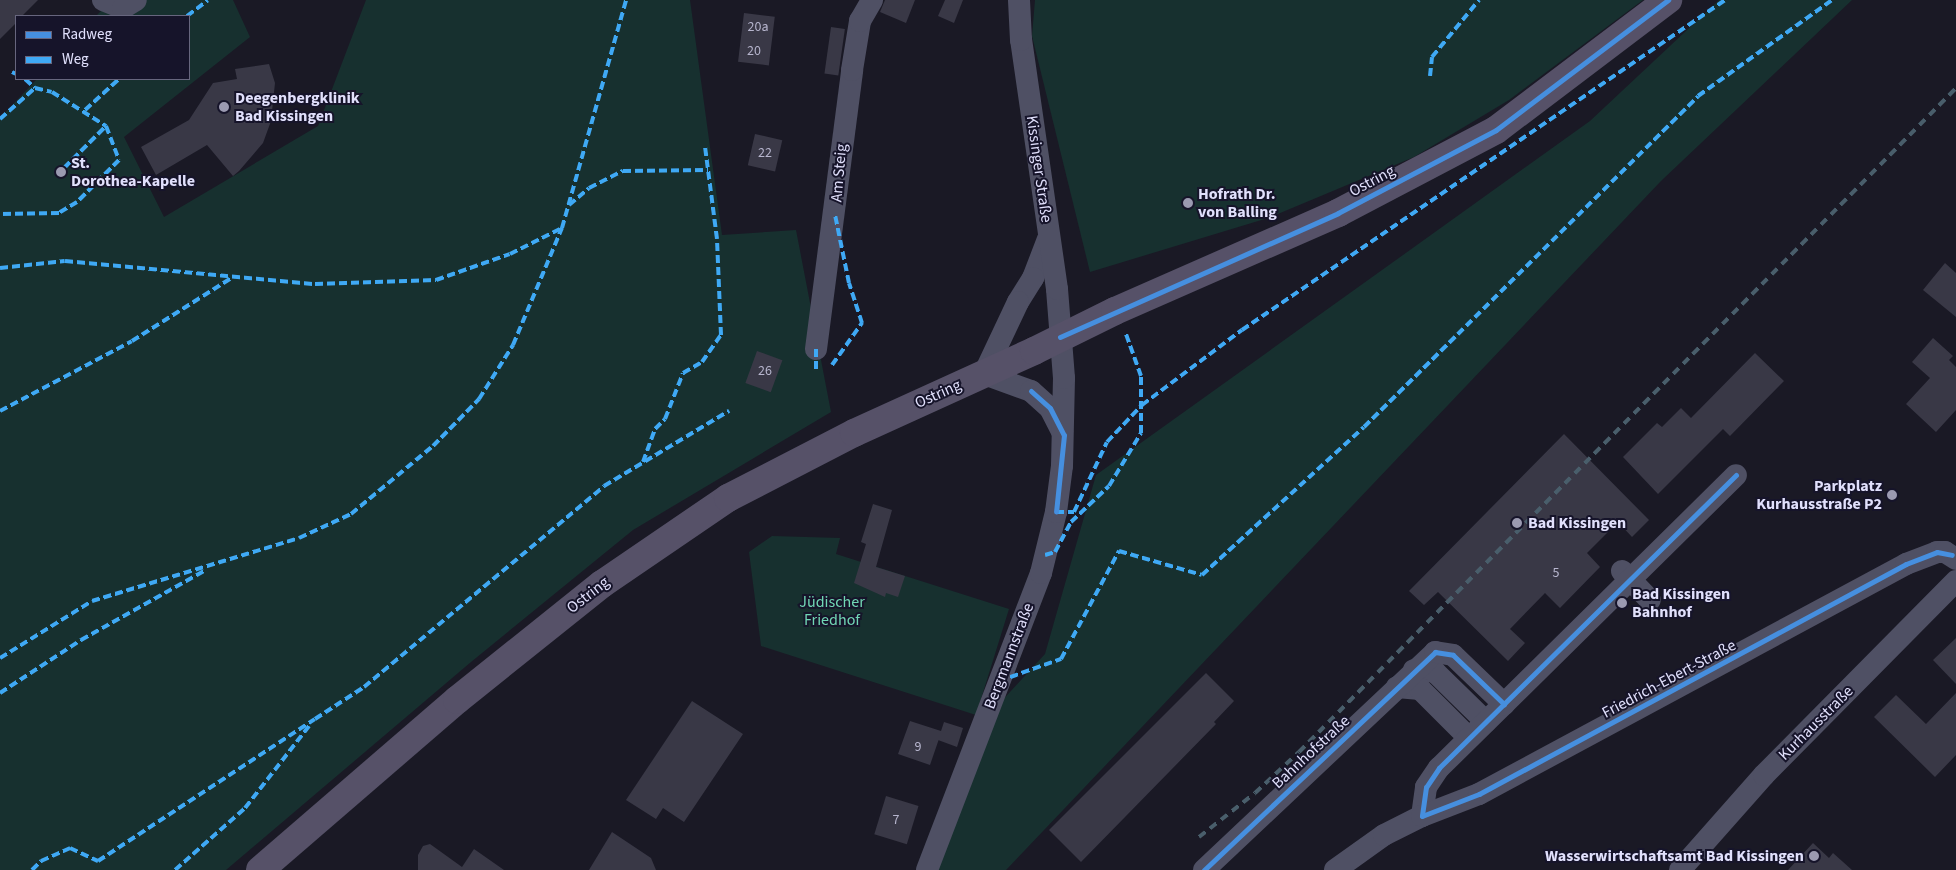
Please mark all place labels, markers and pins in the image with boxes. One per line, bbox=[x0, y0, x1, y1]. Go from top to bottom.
place label: Deegenbergklinik Bad Kissingen bbox=[235, 88, 360, 126]
marker: Deegenbergklinik Bad Kissingen bbox=[217, 100, 231, 114]
place label: St. Dorothea-Kapelle bbox=[71, 153, 195, 191]
marker: St. Dorothea-Kapelle bbox=[55, 166, 67, 178]
place label: Hofrath Dr. von Balling bbox=[1198, 184, 1277, 222]
marker: Hofrath Dr. von Balling bbox=[1182, 197, 1194, 209]
place label: Parkplatz Kurhausstraße P2 bbox=[1756, 476, 1882, 514]
marker: Parkplatz Kurhausstraße P2 bbox=[1886, 489, 1898, 501]
place label: Bad Kissingen bbox=[1528, 513, 1626, 533]
marker: Bad Kissingen bbox=[1510, 516, 1524, 530]
place label: Bad Kissingen Bahnhof bbox=[1632, 584, 1730, 622]
marker: Bad Kissingen Bahnhof bbox=[1616, 597, 1628, 609]
place label: Wasserwirtschaftsamt Bad Kissingen bbox=[1545, 846, 1804, 866]
marker: Wasserwirtschaftsamt Bad Kissingen bbox=[1808, 850, 1820, 862]

